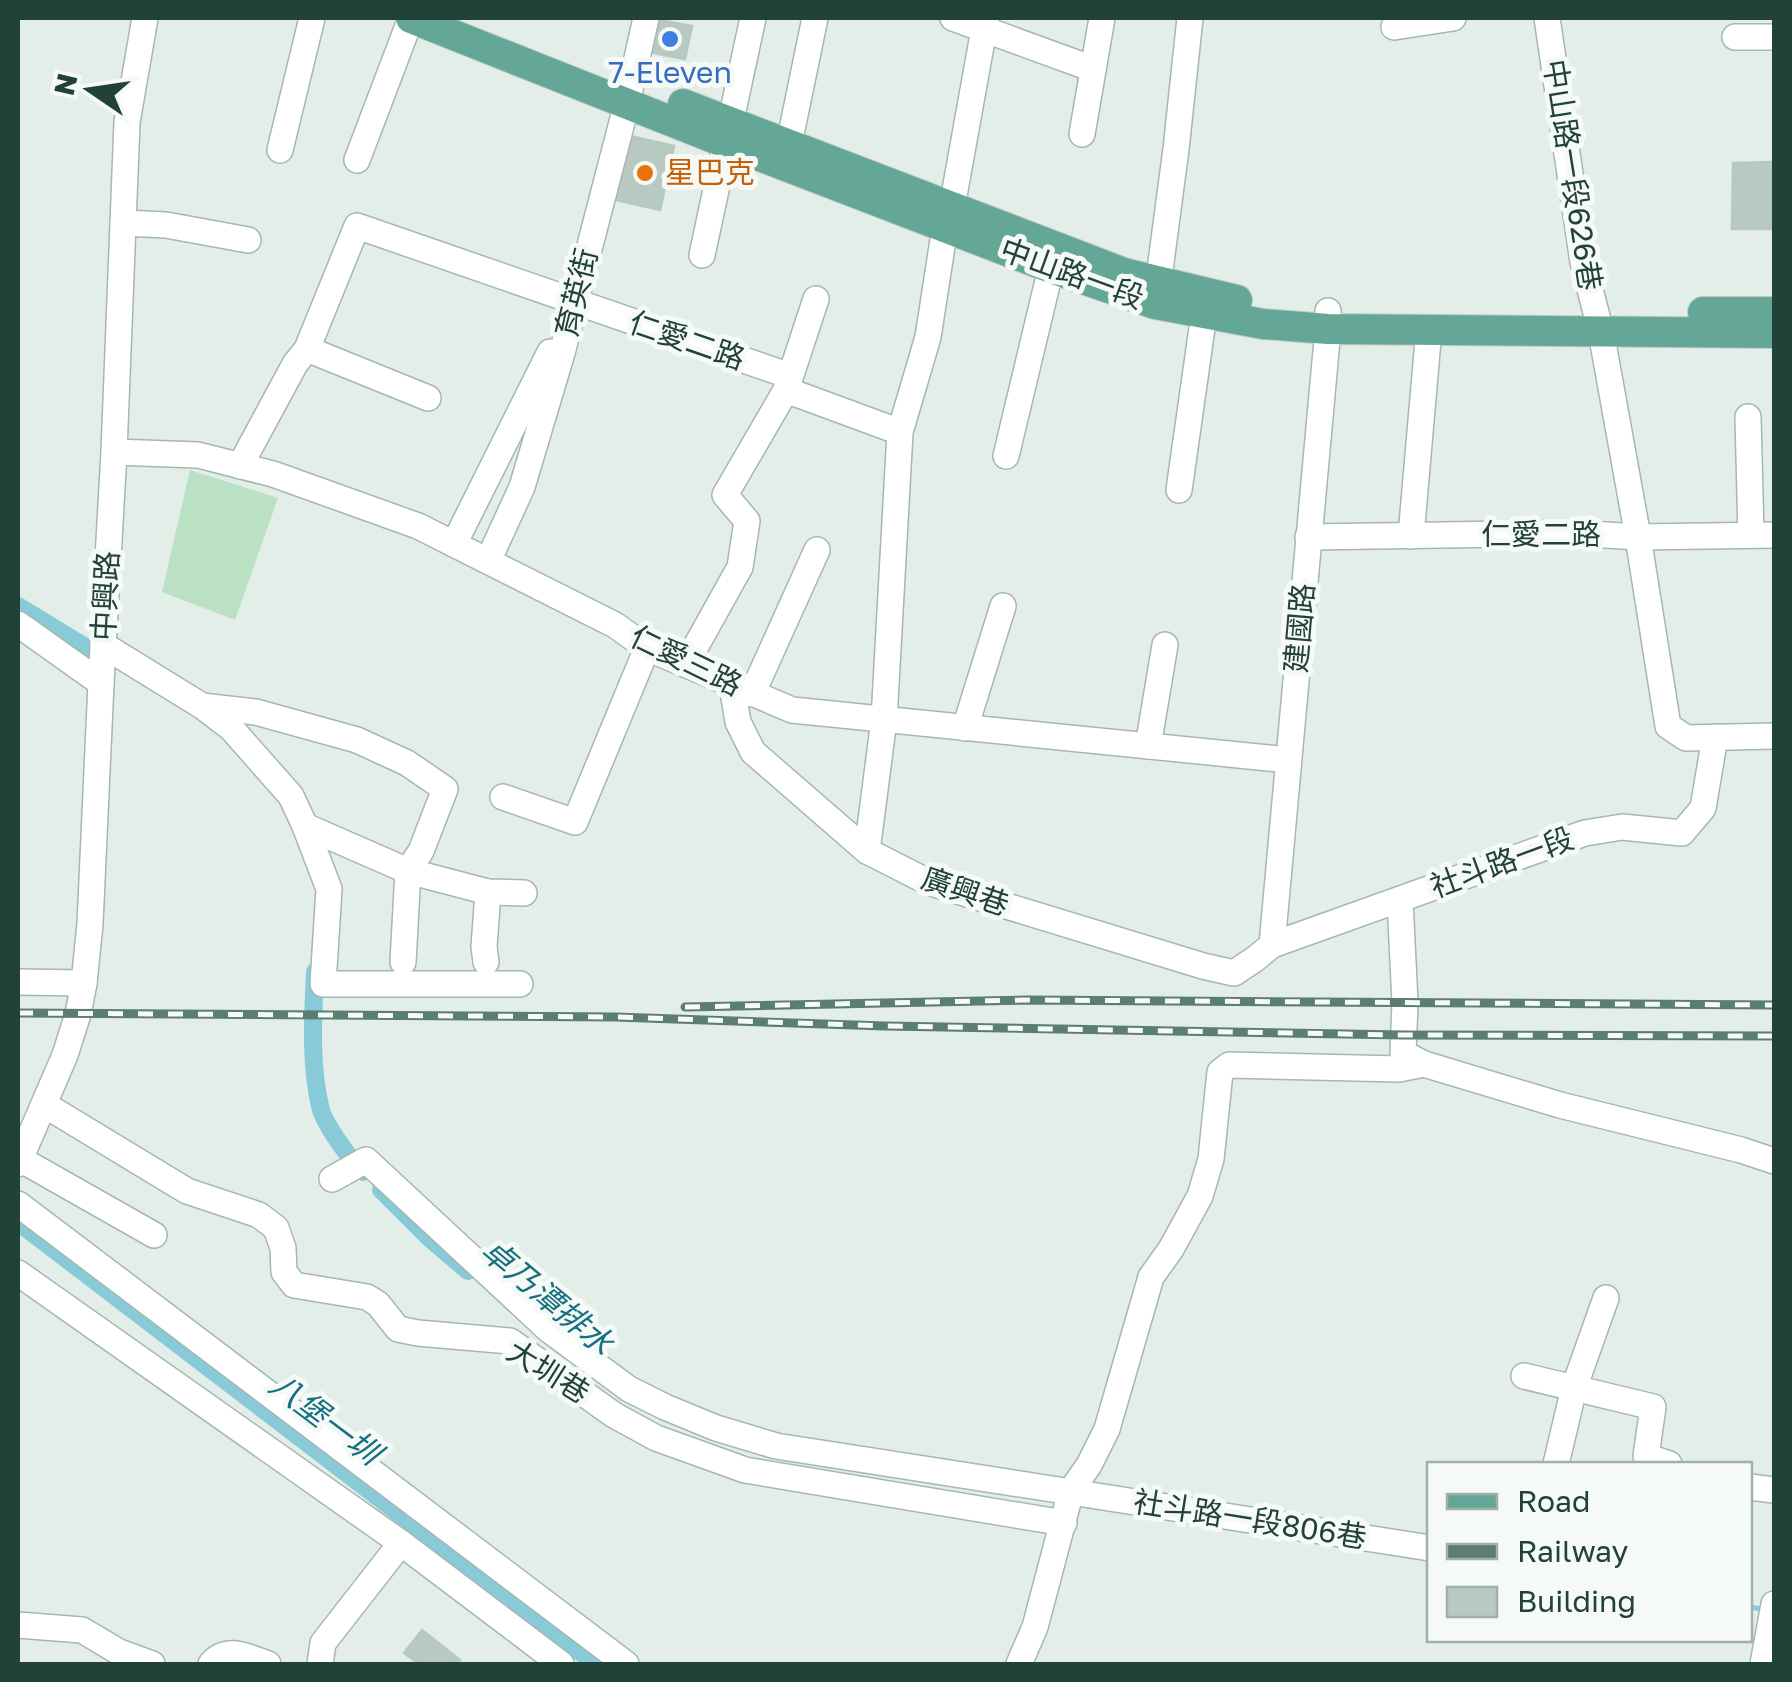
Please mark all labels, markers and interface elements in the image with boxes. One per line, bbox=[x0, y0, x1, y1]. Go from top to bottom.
marker: 7-Eleven bbox=[659, 28, 681, 50]
north arrow bbox=[40, 40, 140, 140]
place label: 7-Eleven bbox=[608, 54, 732, 90]
street label: 中山路一段626巷 bbox=[1537, 57, 1609, 293]
text: N bbox=[47, 70, 84, 98]
place label: 星巴克 bbox=[665, 154, 755, 190]
marker: 星巴克 bbox=[634, 162, 656, 184]
street label: 中山路一段 bbox=[996, 230, 1149, 316]
street label: 育英街 bbox=[548, 245, 604, 341]
street label: 仁愛二路 bbox=[625, 304, 750, 377]
street label: 仁愛二路 bbox=[1481, 516, 1601, 552]
street label: 中興路 bbox=[85, 550, 125, 642]
street label: 建國路 bbox=[1277, 582, 1321, 674]
street label: 仁愛三路 bbox=[625, 618, 748, 703]
street label: 社斗路一段 bbox=[1425, 819, 1578, 905]
street label: 廣興巷 bbox=[917, 859, 1014, 923]
water label: 卓乃潭排水 bbox=[474, 1230, 623, 1363]
street label: 大圳巷 bbox=[501, 1332, 596, 1410]
water label: 八堡一圳 bbox=[263, 1365, 391, 1474]
legend bbox=[1427, 1462, 1752, 1642]
street label: 社斗路一段806巷 bbox=[1131, 1483, 1369, 1555]
text: Road bbox=[1517, 1483, 1591, 1519]
text: Railway bbox=[1517, 1533, 1628, 1569]
text: Building bbox=[1517, 1583, 1636, 1619]

